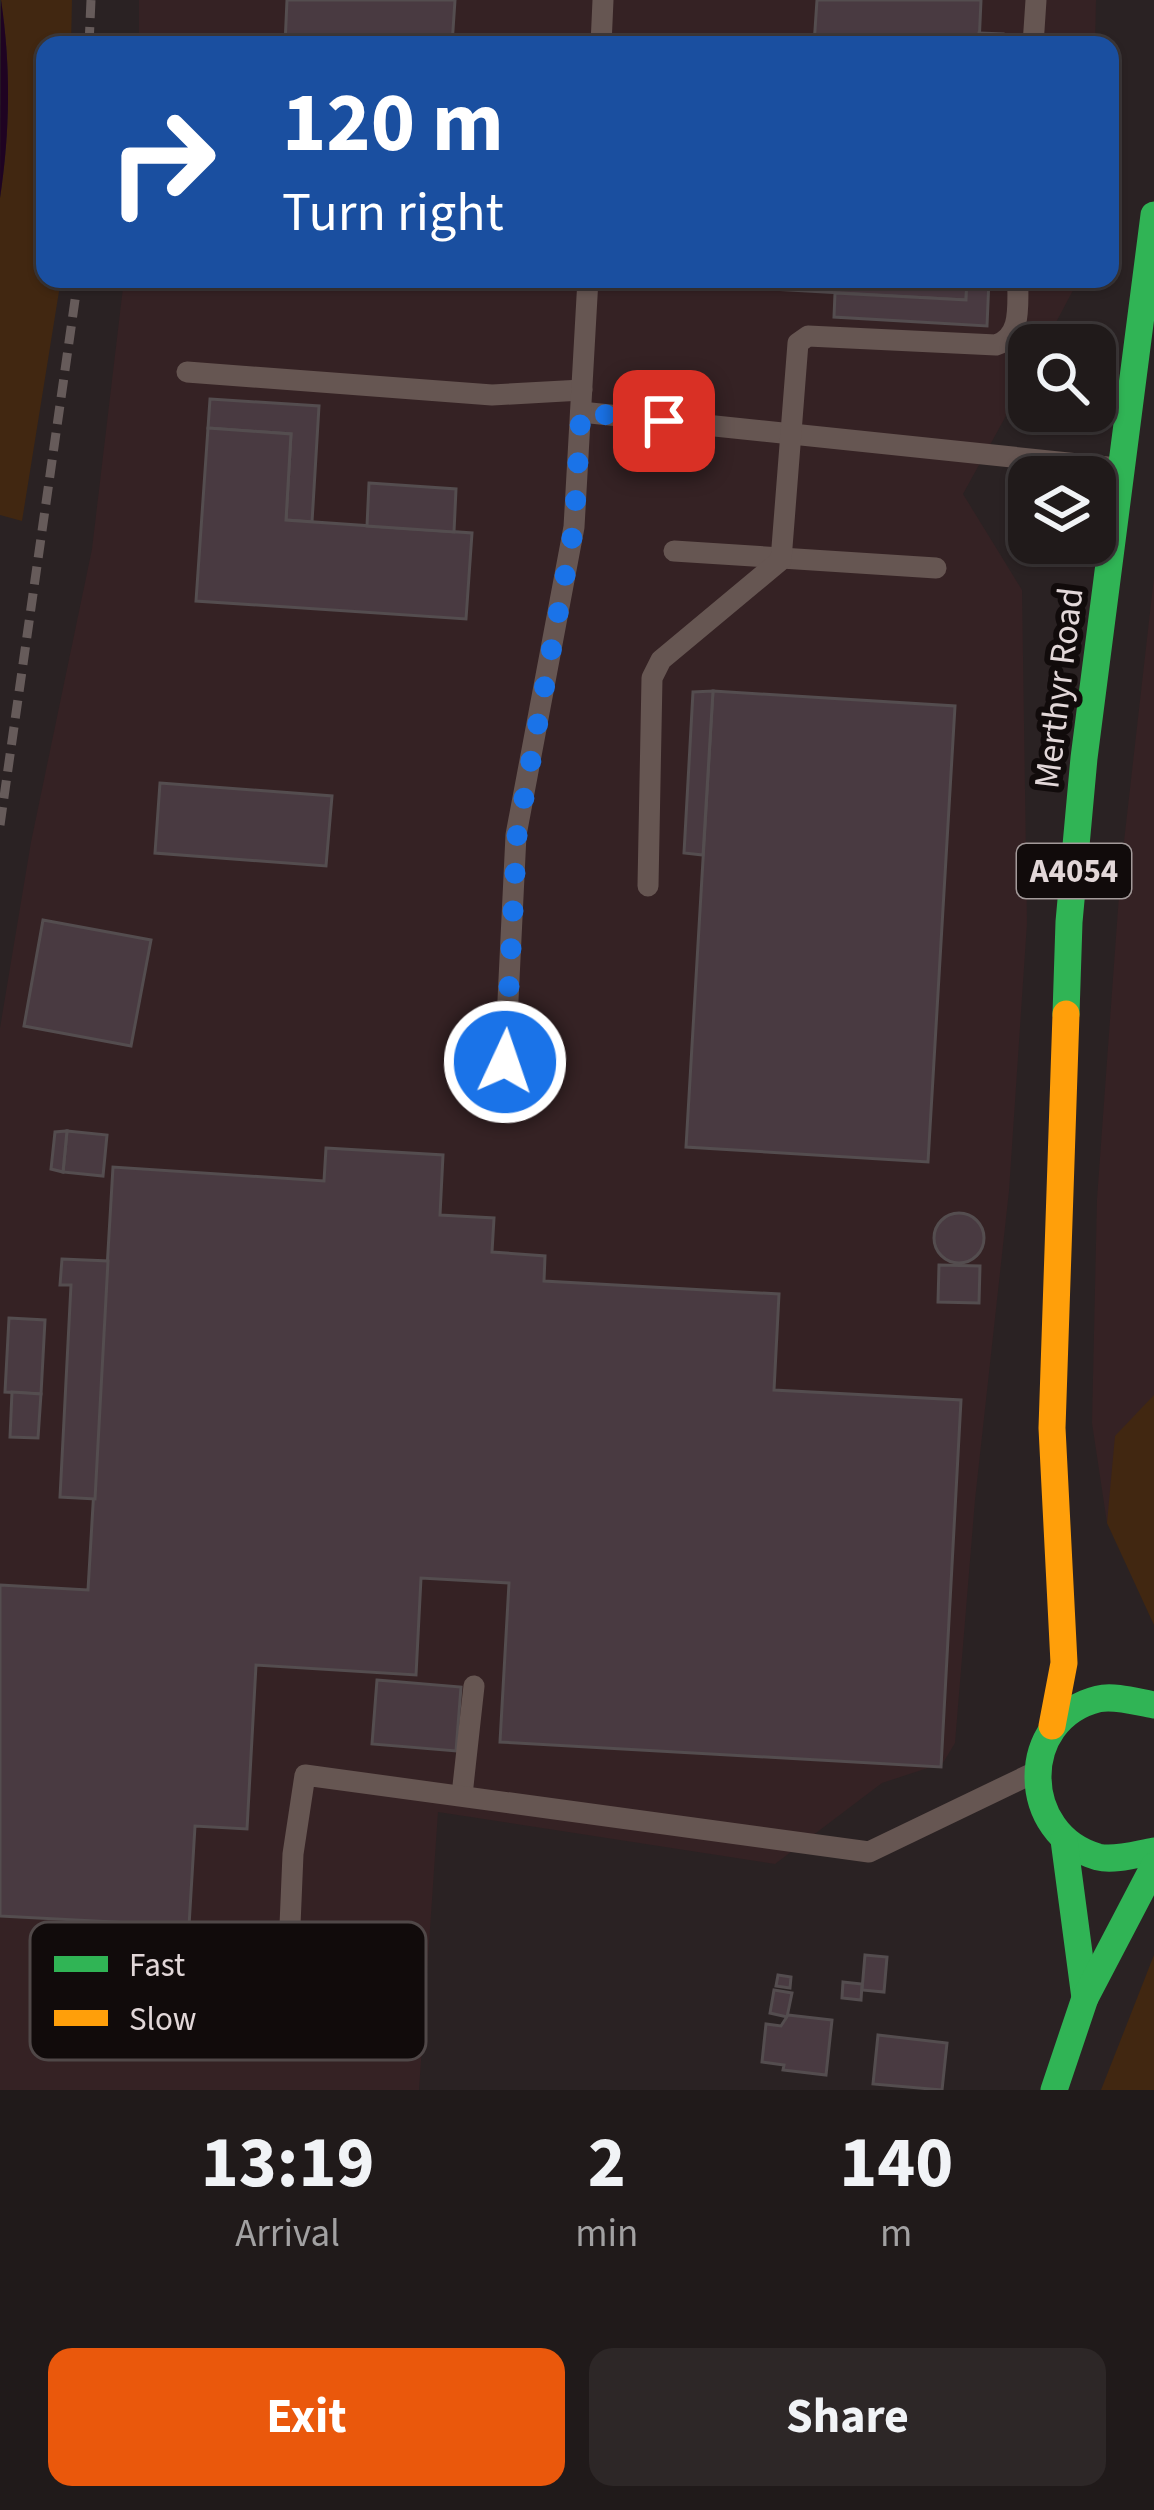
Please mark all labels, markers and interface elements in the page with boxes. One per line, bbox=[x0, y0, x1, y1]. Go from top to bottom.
text: 120 m bbox=[282, 64, 504, 184]
icon: right bbox=[84, 84, 240, 240]
text: Turn right bbox=[282, 175, 504, 252]
map controls bbox=[1008, 324, 1116, 564]
button: search bbox=[1008, 324, 1116, 432]
pin bbox=[613, 370, 715, 472]
icon: arrive bbox=[631, 388, 697, 454]
button: layers bbox=[1008, 456, 1116, 564]
street label: Merthyr Road bbox=[1021, 585, 1097, 791]
road number: A4054 bbox=[1017, 844, 1131, 898]
position arrow bbox=[442, 999, 568, 1125]
legend bbox=[30, 1922, 426, 2060]
text: Fast bbox=[129, 1942, 185, 1989]
text: Slow bbox=[129, 1996, 197, 2043]
text: 13:19 bbox=[201, 2112, 374, 2215]
text: 2 bbox=[588, 2112, 626, 2215]
text: 140 bbox=[839, 2112, 953, 2215]
text: Arrival bbox=[235, 2206, 340, 2262]
text: min bbox=[575, 2206, 638, 2262]
text: m bbox=[880, 2206, 912, 2262]
button: Exit bbox=[48, 2348, 565, 2486]
button: Share bbox=[589, 2348, 1106, 2486]

